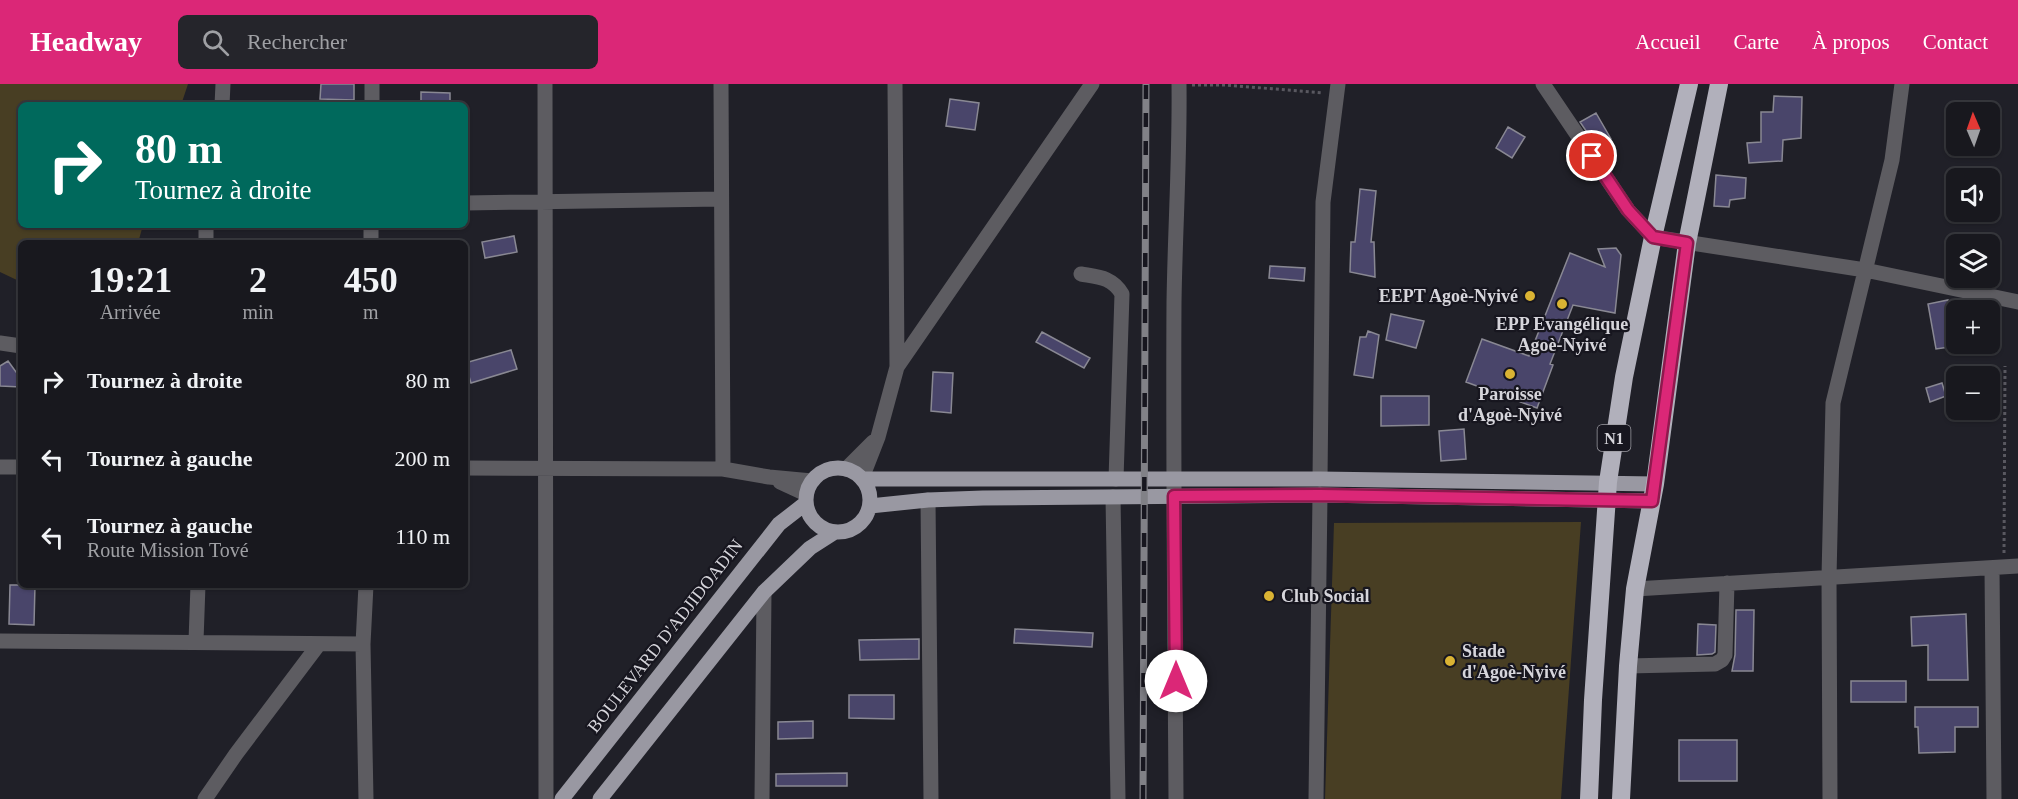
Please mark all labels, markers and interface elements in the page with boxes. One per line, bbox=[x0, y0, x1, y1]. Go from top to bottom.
search box bbox=[178, 15, 598, 69]
text: Headway bbox=[30, 26, 142, 57]
icon: search bbox=[199, 26, 232, 59]
text: Rechercher bbox=[247, 29, 347, 54]
text: Accueil bbox=[1635, 30, 1701, 54]
text: Carte bbox=[1734, 30, 1779, 54]
text: À propos bbox=[1812, 30, 1890, 54]
text: Contact bbox=[1923, 30, 1988, 54]
north arrow bbox=[1946, 102, 2000, 156]
map controls bbox=[1946, 102, 2000, 420]
icon: right bbox=[36, 126, 114, 204]
text: 80 m bbox=[135, 126, 223, 172]
pin bbox=[1566, 130, 1617, 181]
icon: arrive bbox=[1575, 139, 1608, 172]
button: sound bbox=[1946, 168, 2000, 222]
text: Tournez à droite bbox=[135, 175, 312, 205]
button: layers bbox=[1946, 234, 2000, 288]
text: 19:21 bbox=[88, 260, 172, 300]
text: 2 bbox=[249, 260, 267, 300]
text: 450 bbox=[344, 260, 398, 300]
place label: EEPT Agoè-Nyivé bbox=[1379, 286, 1518, 306]
marker: EEPT Agoè-Nyivé bbox=[1523, 289, 1537, 303]
marker: EPP Evangélique Agoè-Nyivé bbox=[1555, 297, 1569, 311]
button: + bbox=[1946, 300, 2000, 354]
text: Arrivée bbox=[100, 301, 161, 323]
text: min bbox=[242, 301, 274, 323]
text: m bbox=[363, 301, 379, 323]
place label: EPP Evangélique Agoè-Nyivé bbox=[1496, 314, 1628, 355]
icon: right bbox=[36, 365, 69, 398]
button: − bbox=[1946, 366, 2000, 420]
marker: Paroisse d'Agoè-Nyivé bbox=[1503, 367, 1517, 381]
text: Tournez à droite bbox=[87, 368, 242, 393]
text: 80 m bbox=[405, 368, 450, 393]
place label: Paroisse d'Agoè-Nyivé bbox=[1458, 384, 1562, 425]
road number: N1 bbox=[1598, 425, 1630, 451]
icon: left bbox=[36, 443, 69, 476]
text: Tournez à gauche bbox=[87, 446, 252, 471]
text: 200 m bbox=[394, 446, 450, 471]
text: Tournez à gauche bbox=[87, 513, 252, 538]
icon: left bbox=[36, 521, 69, 554]
text: 110 m bbox=[395, 524, 450, 549]
street label: BOULEVARD D'ADJIDOADIN bbox=[583, 536, 747, 736]
text: Route Mission Tové bbox=[87, 539, 249, 561]
place label: Club Social bbox=[1281, 586, 1370, 606]
marker: Club Social bbox=[1262, 589, 1276, 603]
place label: Stade d'Agoè-Nyivé bbox=[1462, 641, 1566, 682]
position arrow bbox=[1144, 649, 1208, 713]
marker: Stade d'Agoè-Nyivé bbox=[1443, 654, 1457, 668]

